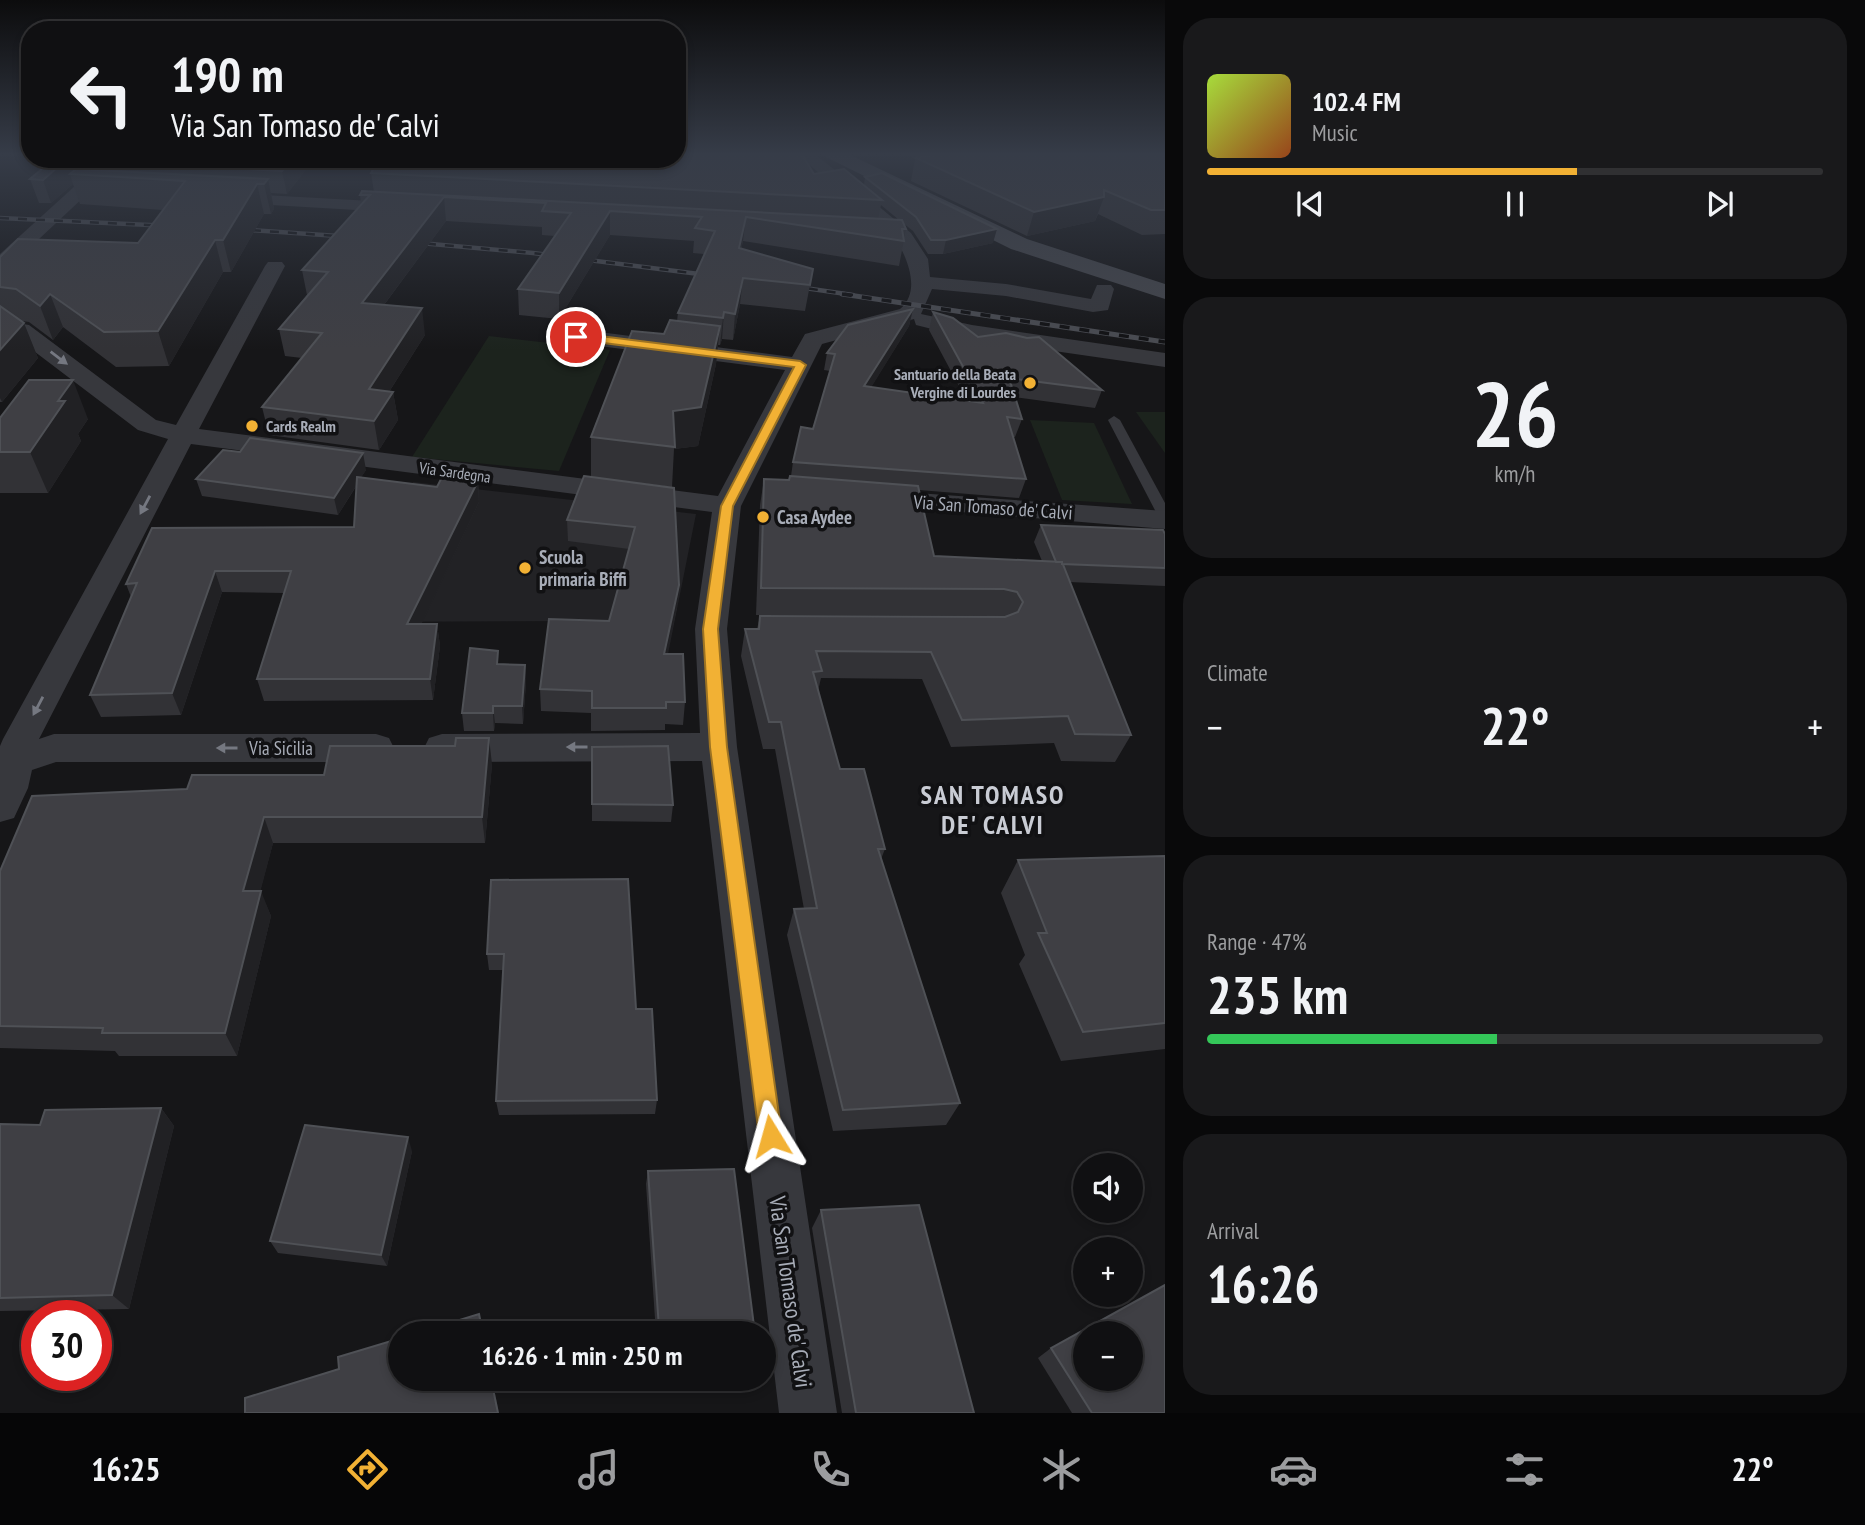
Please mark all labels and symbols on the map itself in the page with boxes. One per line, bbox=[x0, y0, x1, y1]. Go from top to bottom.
pin bbox=[546, 307, 606, 367]
one-way arrow bbox=[49, 351, 67, 366]
place label: Santuario della Beata Vergine di Lourdes bbox=[894, 364, 1016, 402]
marker: Santuario della Beata Vergine di Lourdes bbox=[1022, 375, 1038, 391]
place label: Cards Realm bbox=[266, 416, 336, 436]
marker: Cards Realm bbox=[244, 418, 260, 434]
street label: Via Sardegna bbox=[417, 457, 492, 487]
street label: Via San Tomaso de' Calvi bbox=[912, 489, 1073, 525]
one-way arrow bbox=[140, 495, 151, 515]
place label: Casa Aydee bbox=[777, 505, 852, 529]
marker: Casa Aydee bbox=[755, 509, 771, 525]
place label: Scuola primaria Biffi bbox=[539, 545, 627, 591]
marker: Scuola primaria Biffi bbox=[517, 560, 533, 576]
one-way arrow bbox=[33, 696, 44, 716]
street label: Via Sicilia bbox=[248, 736, 313, 760]
one-way arrow bbox=[566, 741, 588, 753]
one-way arrow bbox=[216, 742, 238, 754]
district label: SAN TOMASO DE' CALVI bbox=[920, 778, 1066, 841]
position arrow bbox=[734, 1099, 808, 1173]
street label: Via San Tomaso de' Calvi bbox=[763, 1193, 819, 1390]
speed limit sign: 30 bbox=[21, 1300, 112, 1391]

